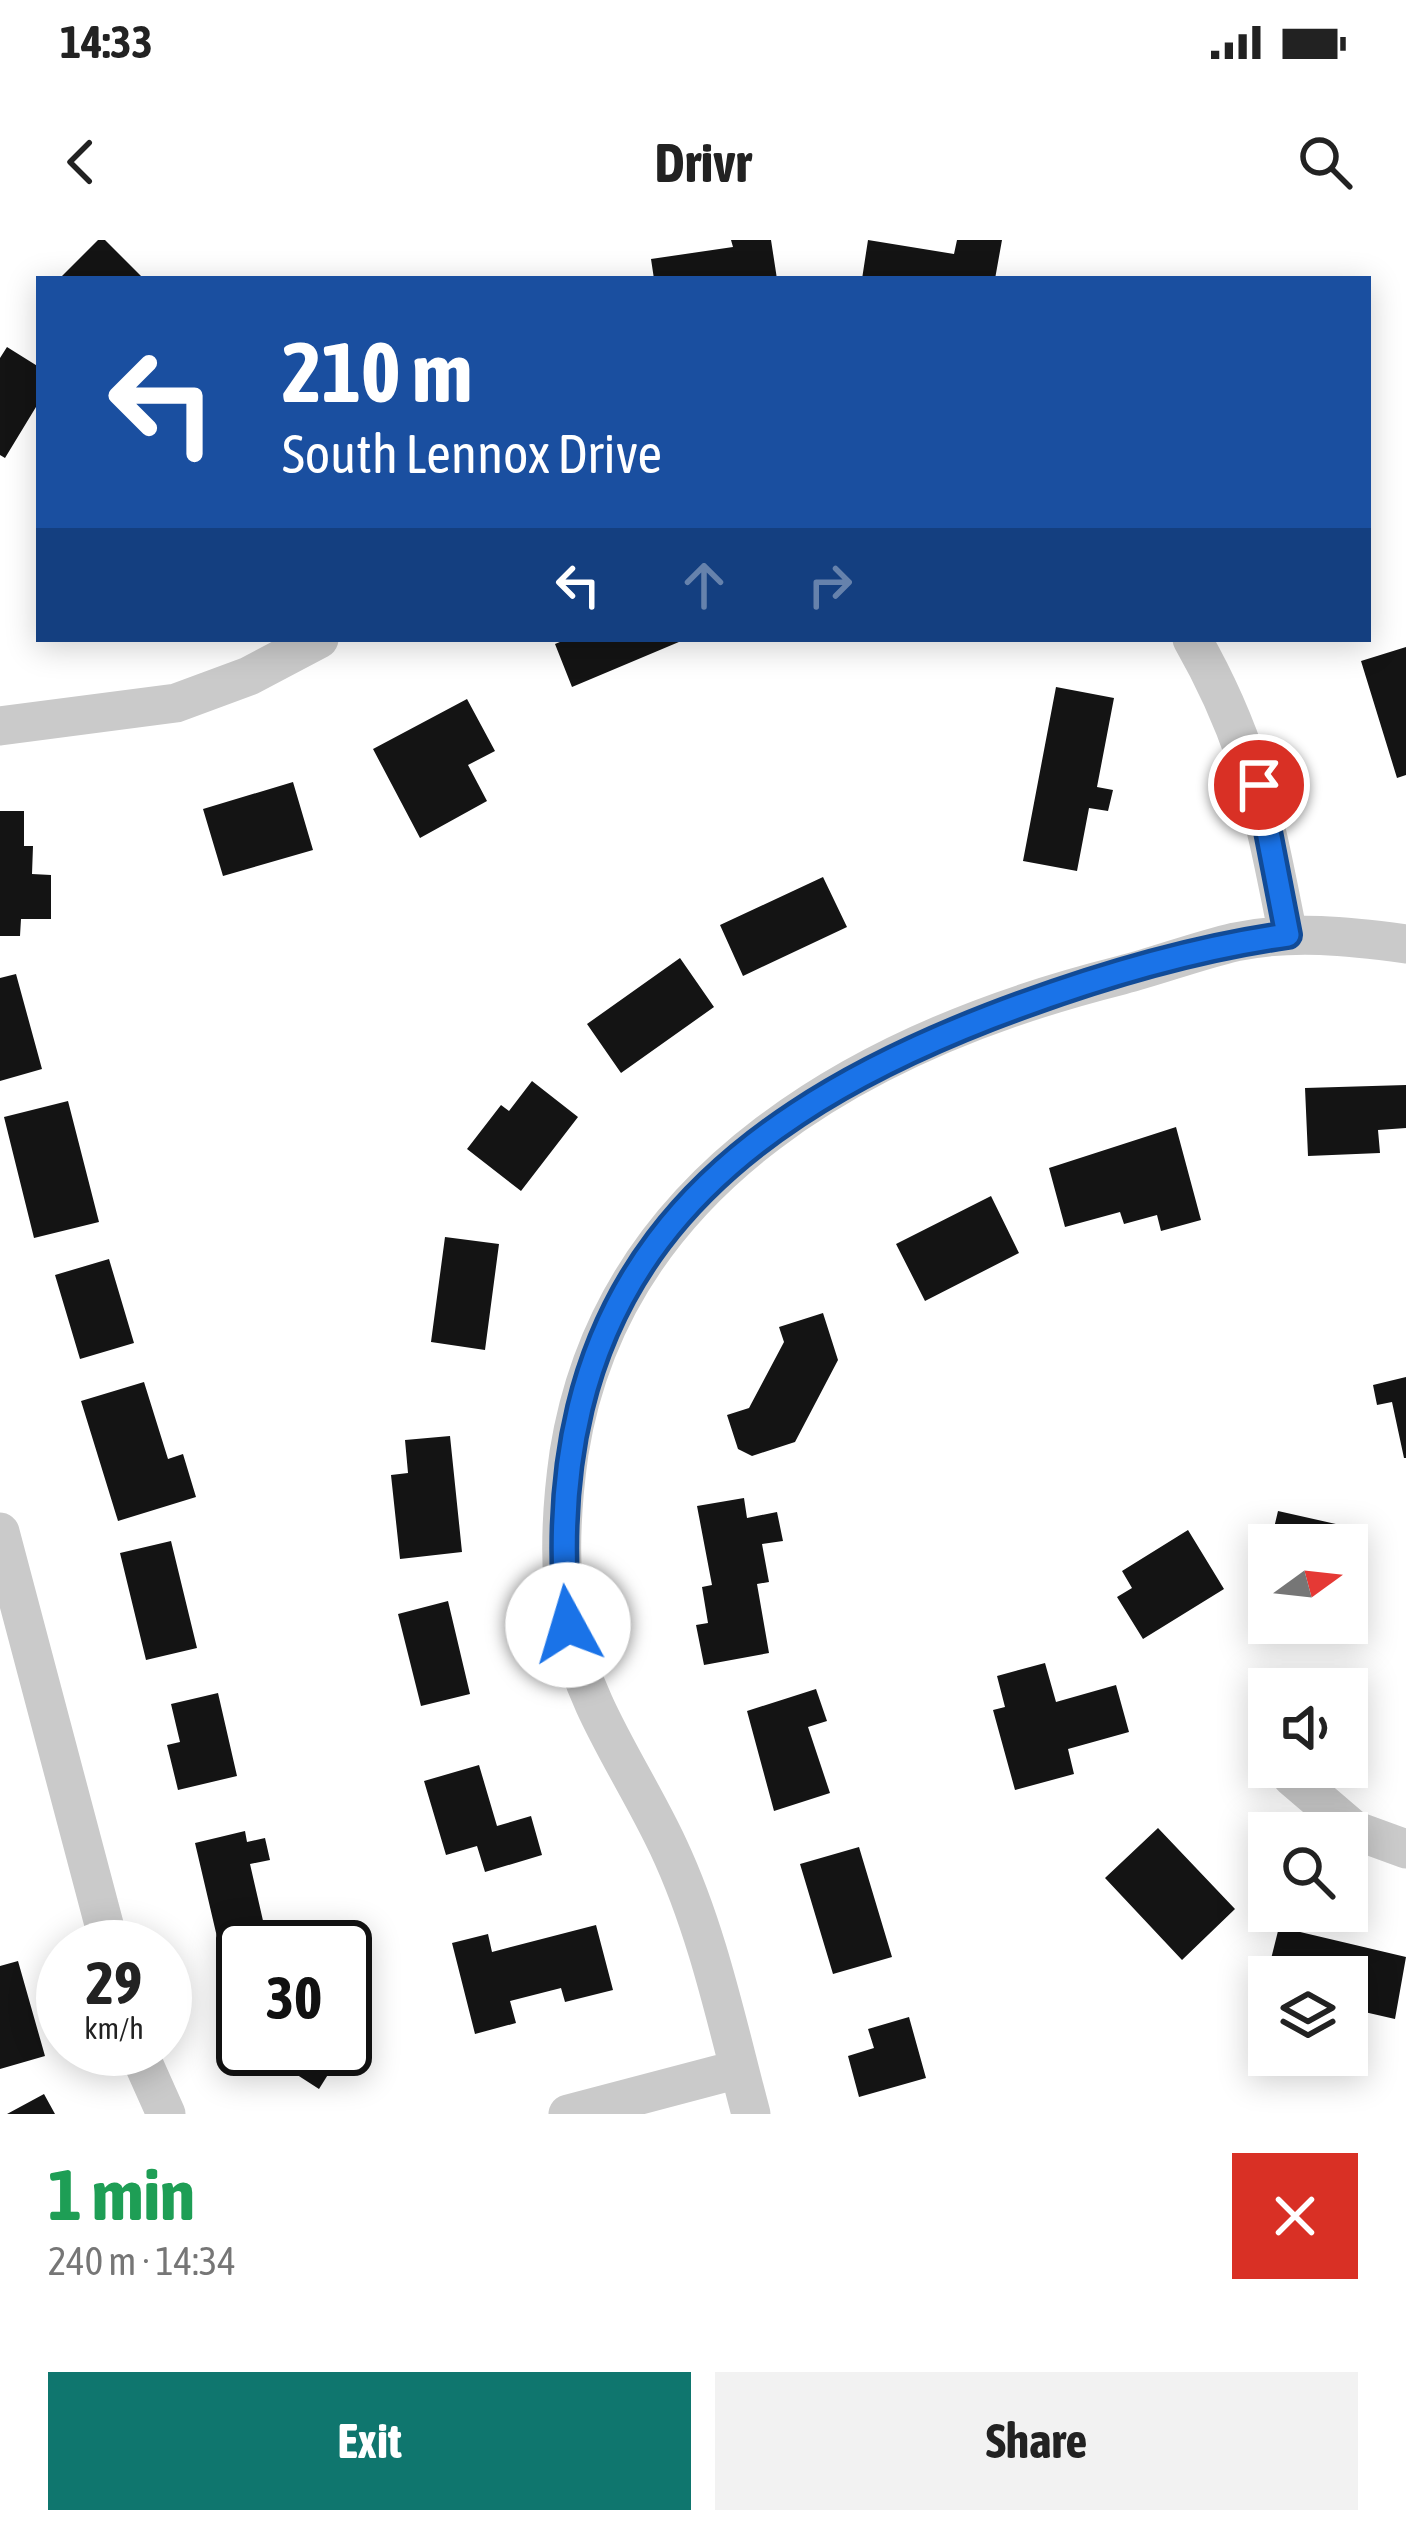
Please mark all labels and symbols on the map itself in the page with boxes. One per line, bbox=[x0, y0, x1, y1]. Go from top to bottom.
pin bbox=[1208, 734, 1310, 836]
north arrow bbox=[1248, 1524, 1368, 1644]
position arrow bbox=[505, 1562, 631, 1688]
speed limit sign: 30 bbox=[216, 1920, 372, 2076]

